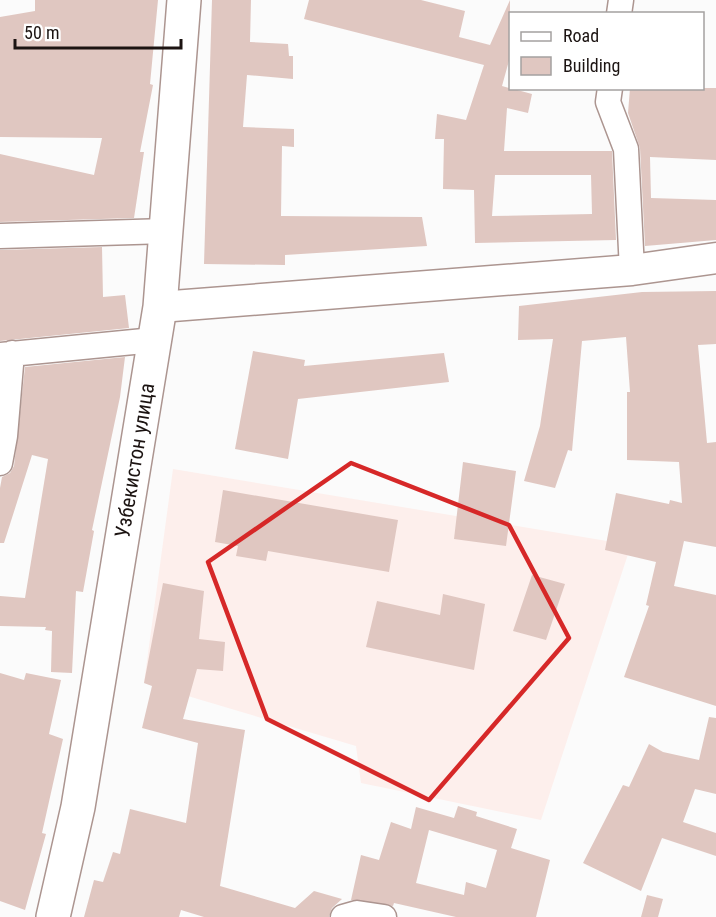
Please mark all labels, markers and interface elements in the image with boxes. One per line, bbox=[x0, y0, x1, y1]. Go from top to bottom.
scale bar bbox=[15, 12, 182, 50]
legend bbox=[509, 12, 704, 90]
text: 50 m bbox=[24, 22, 59, 43]
text: Road bbox=[563, 25, 599, 46]
text: Building bbox=[563, 55, 620, 76]
street label: Узбекистон улица bbox=[110, 381, 159, 540]

